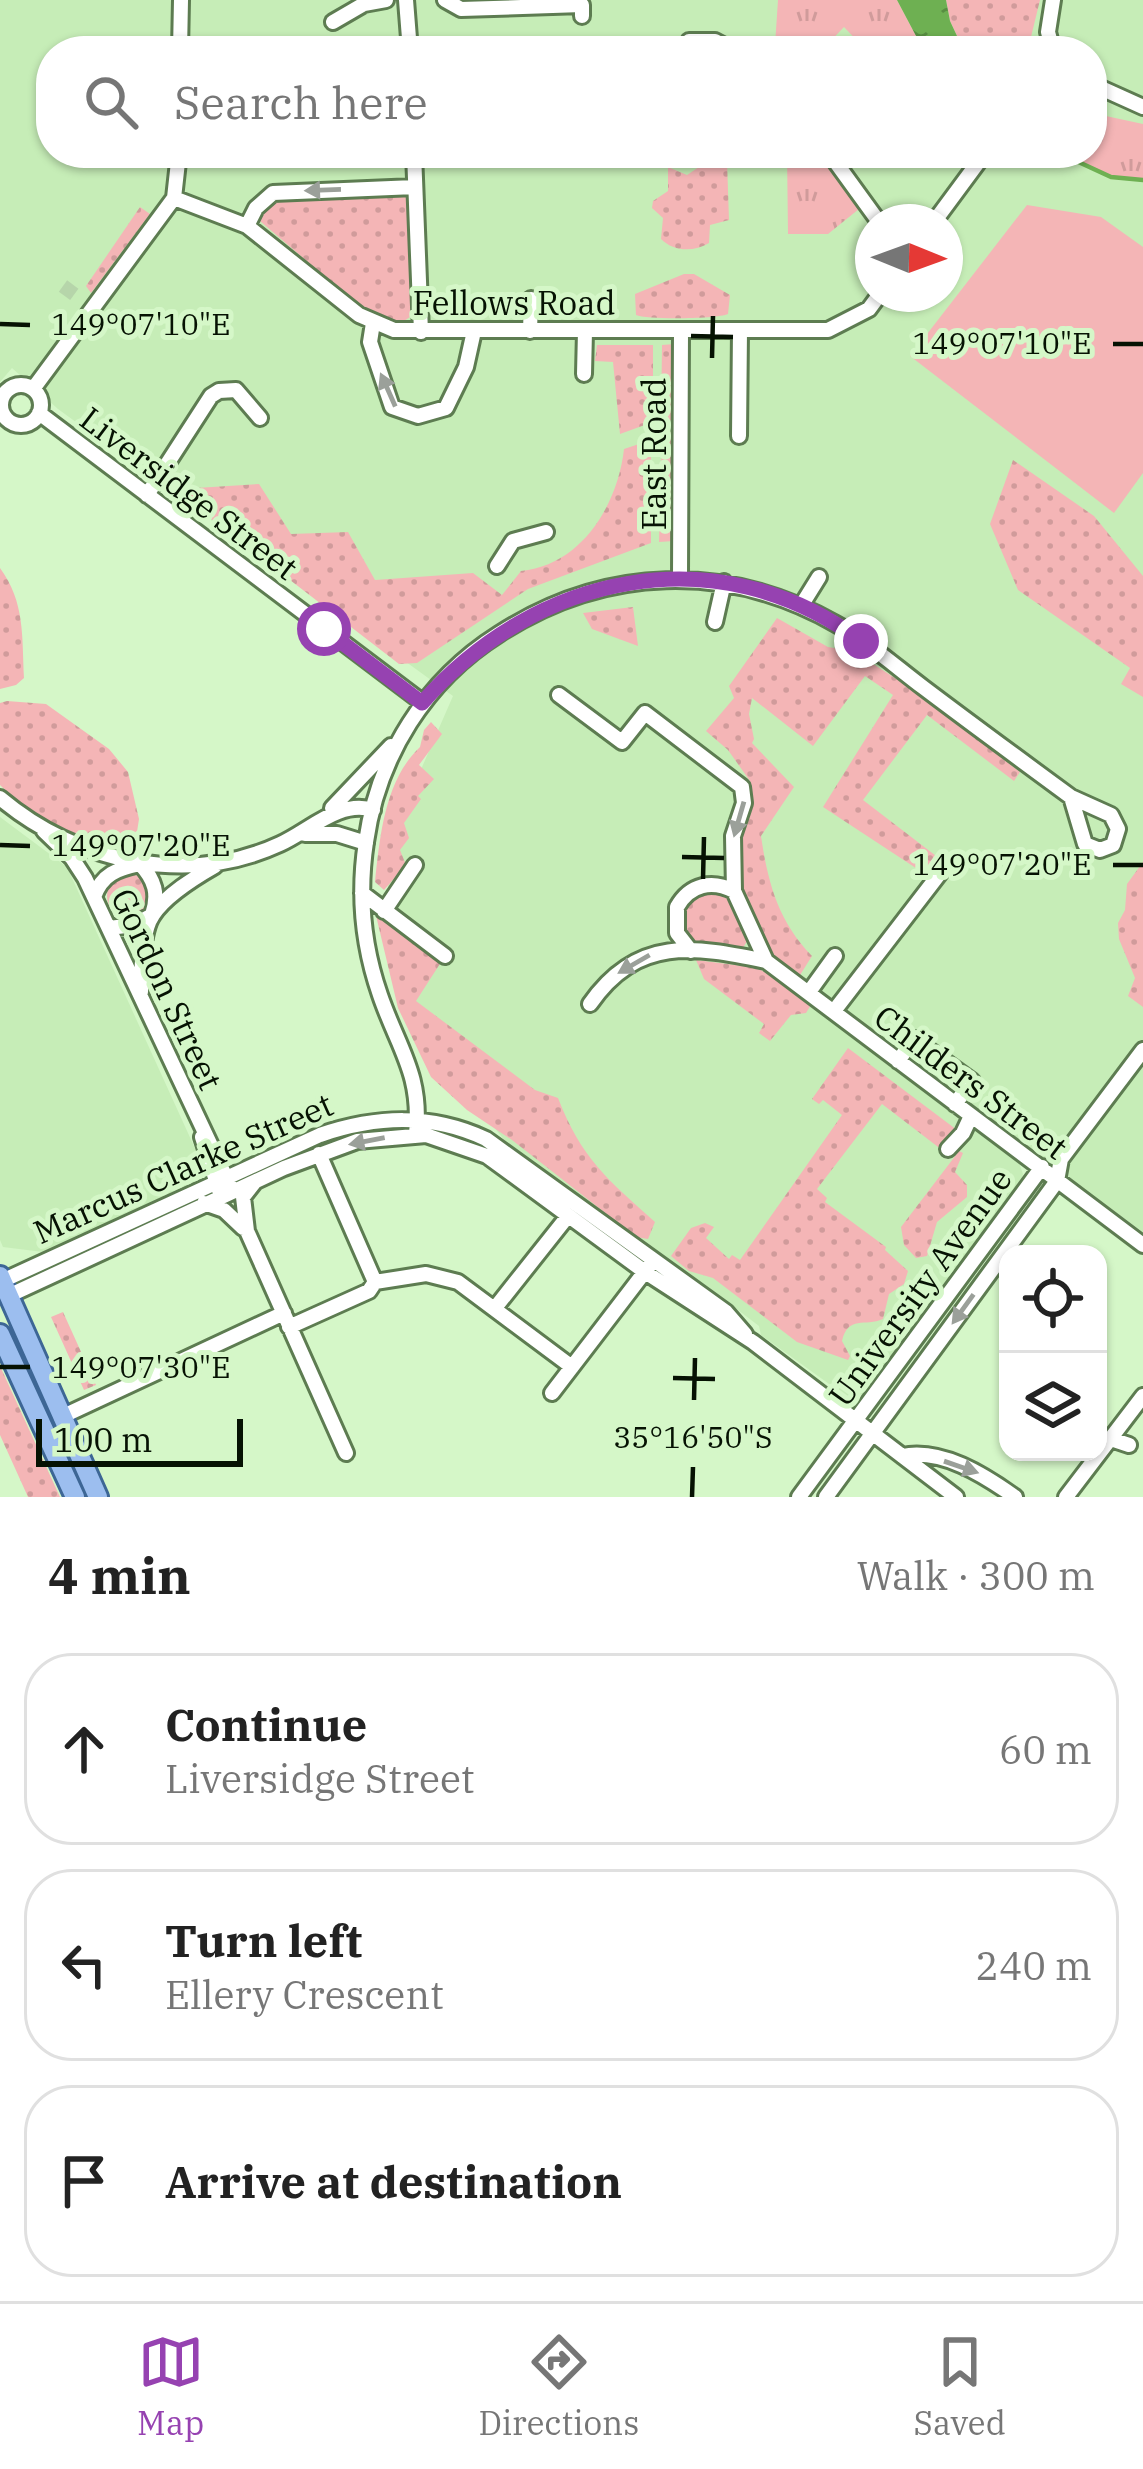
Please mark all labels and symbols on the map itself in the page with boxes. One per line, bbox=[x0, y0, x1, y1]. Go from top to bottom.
one-way arrow bbox=[303, 181, 341, 200]
north arrow bbox=[855, 204, 963, 312]
street label: Fellows Road bbox=[412, 281, 616, 324]
text: 149°07'10"E bbox=[52, 304, 230, 343]
text: 149°07'10"E bbox=[913, 323, 1091, 362]
one-way arrow bbox=[378, 373, 398, 408]
street label: East Road bbox=[632, 377, 675, 531]
street label: Liversidge Street bbox=[72, 397, 307, 589]
route start bbox=[297, 602, 351, 656]
route end bbox=[834, 614, 888, 668]
one-way arrow bbox=[728, 801, 747, 838]
text: 149°07'20"E bbox=[52, 825, 230, 864]
text: 149°07'20"E bbox=[913, 844, 1091, 883]
street label: Gordon Street bbox=[102, 881, 233, 1096]
one-way arrow bbox=[617, 953, 651, 974]
street label: Childers Street bbox=[866, 995, 1077, 1168]
street label: Marcus Clarke Street bbox=[26, 1082, 339, 1253]
one-way arrow bbox=[347, 1132, 385, 1151]
street label: University Avenue bbox=[819, 1159, 1021, 1415]
one-way arrow bbox=[952, 1293, 975, 1325]
text: 149°07'30"E bbox=[52, 1347, 230, 1386]
scale bar bbox=[36, 1413, 243, 1466]
text: 35°16'50"S bbox=[613, 1417, 773, 1456]
one-way arrow bbox=[944, 1459, 980, 1477]

